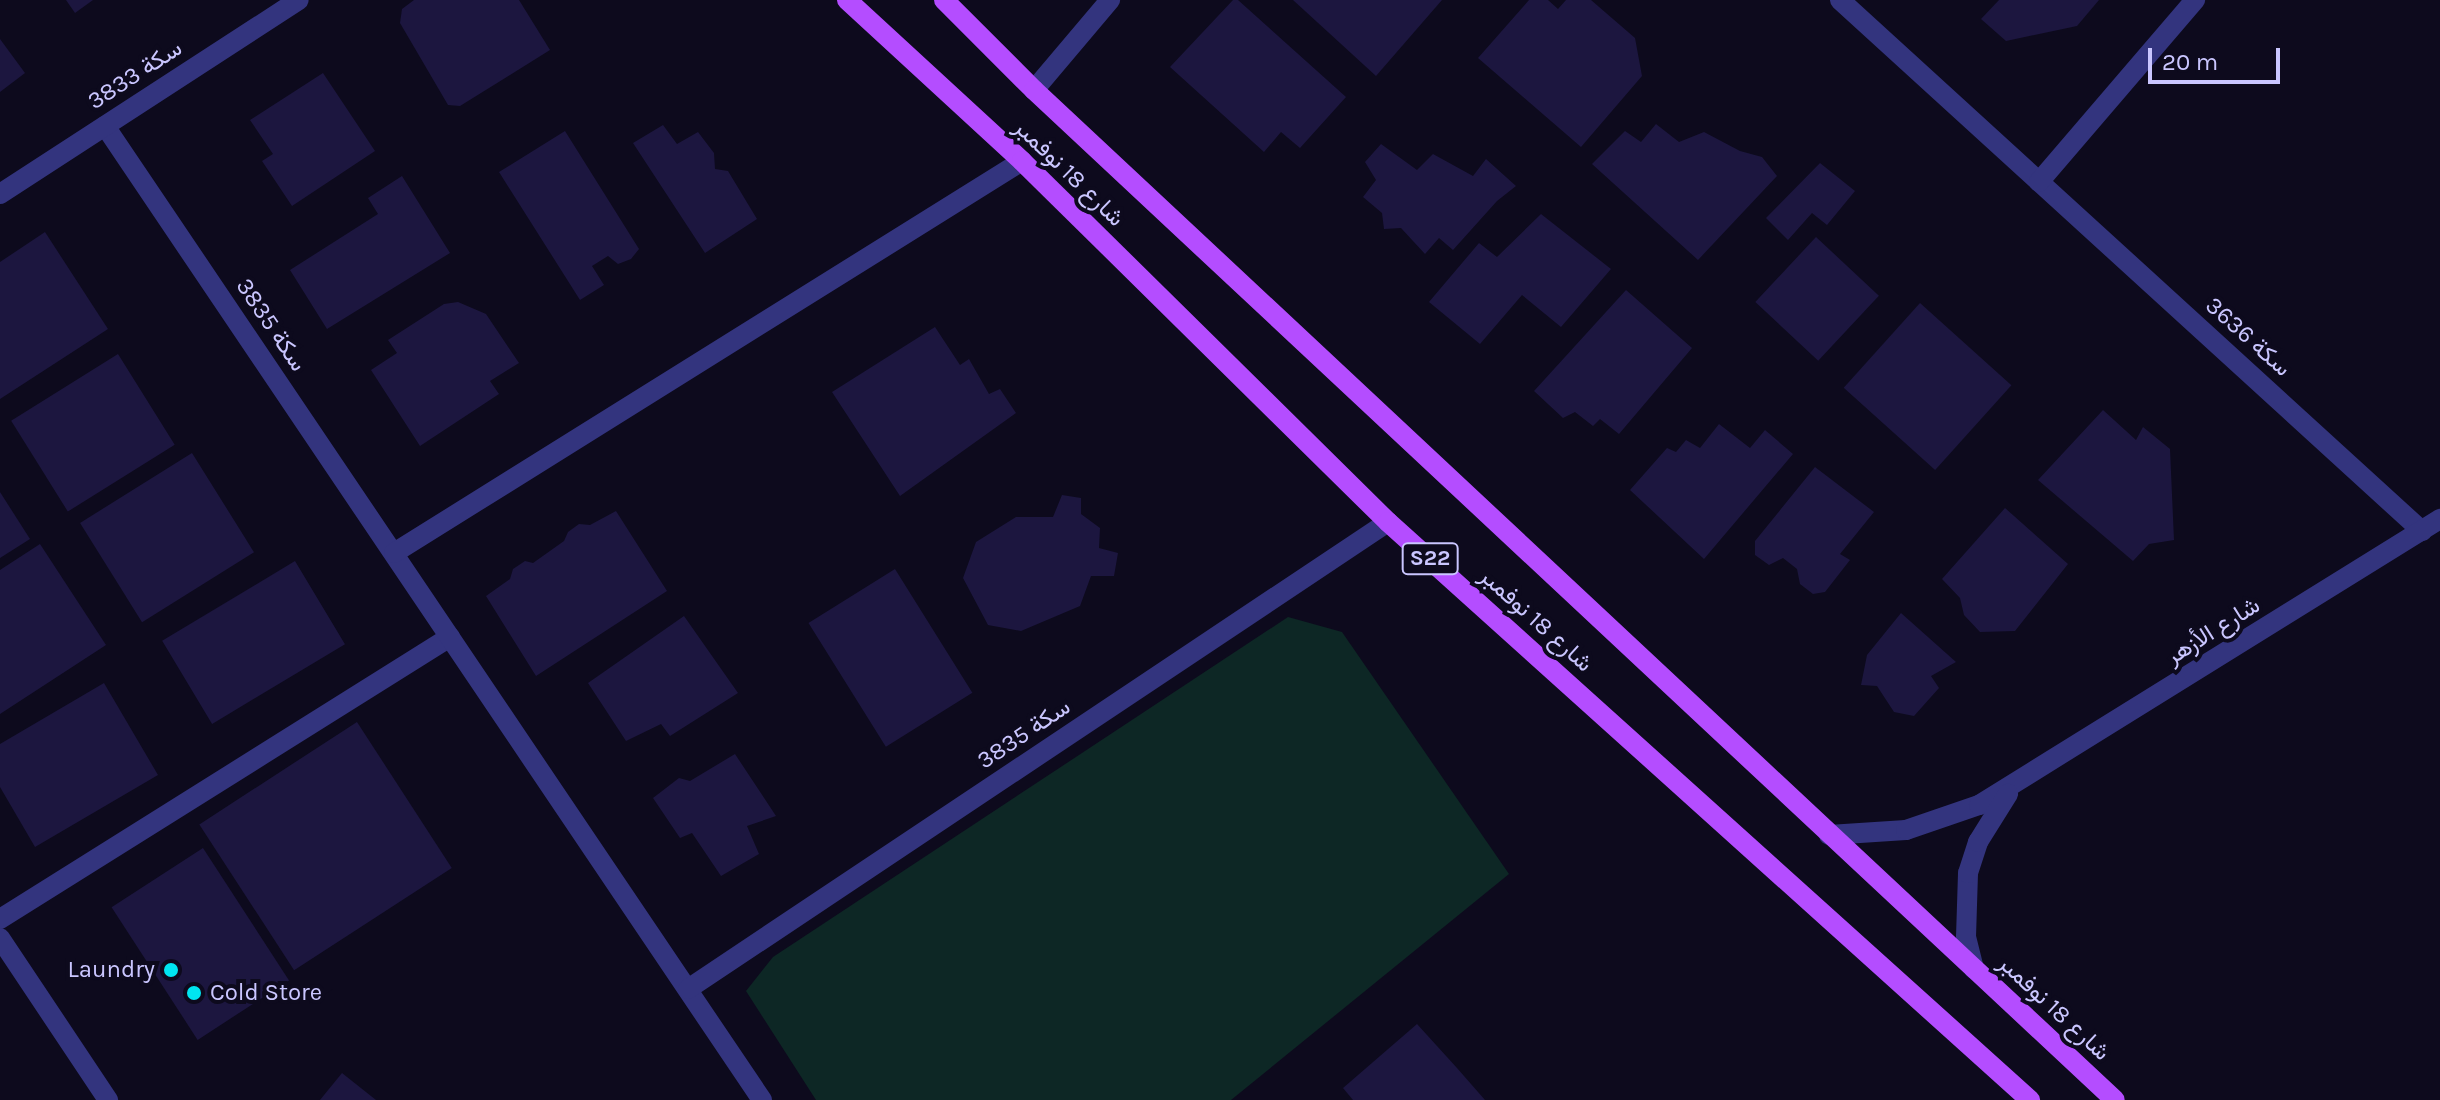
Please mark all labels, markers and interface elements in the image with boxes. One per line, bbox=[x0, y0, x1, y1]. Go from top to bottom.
scale bar bbox=[2152, 32, 2284, 82]
street label: سكة 3833 bbox=[82, 34, 188, 116]
text: 20 m bbox=[2162, 48, 2218, 76]
street label: شارع 18 نوفمبر bbox=[1008, 113, 1130, 233]
street label: سكة 3835 bbox=[229, 273, 313, 377]
street label: سكة 3636 bbox=[2199, 291, 2297, 383]
road number: S22 bbox=[1400, 541, 1460, 577]
street label: شارع 18 نوفمبر bbox=[1474, 562, 1598, 678]
street label: شارع الأزهر bbox=[2161, 591, 2265, 671]
street label: سكة 3835 bbox=[972, 692, 1076, 776]
street label: شارع 18 نوفمبر bbox=[1992, 949, 2116, 1067]
place label: Laundry bbox=[67, 956, 155, 984]
marker: Laundry bbox=[162, 961, 180, 979]
place label: Cold Store bbox=[210, 979, 322, 1007]
marker: Cold Store bbox=[185, 984, 203, 1002]

